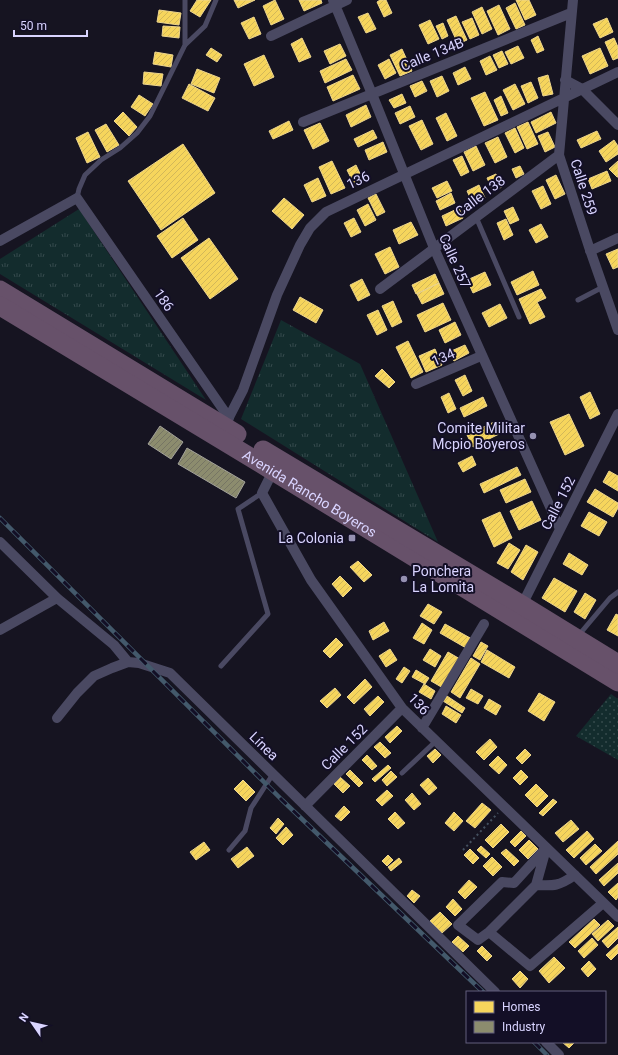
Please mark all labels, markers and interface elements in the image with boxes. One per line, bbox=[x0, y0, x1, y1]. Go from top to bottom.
scale bar bbox=[14, 12, 87, 38]
text: 50 m bbox=[20, 19, 47, 33]
street label: Calle 134B bbox=[398, 34, 466, 74]
street label: Calle 259 bbox=[567, 157, 601, 217]
street label: 136 bbox=[344, 168, 372, 192]
street label: Calle 138 bbox=[452, 172, 508, 220]
street label: Calle 257 bbox=[436, 231, 474, 291]
street label: 186 bbox=[151, 286, 177, 314]
street label: 134 bbox=[429, 345, 457, 369]
place label: Comite Militar Mcpio Boyeros bbox=[432, 420, 525, 452]
marker: Comite Militar Mcpio Boyeros bbox=[528, 431, 538, 441]
street label: Avenida Rancho Boyeros bbox=[240, 447, 380, 540]
street label: Calle 152 bbox=[538, 473, 578, 532]
place label: La Colonia bbox=[278, 530, 344, 546]
marker: La Colonia bbox=[347, 533, 357, 543]
place label: Ponchera La Lomita bbox=[412, 563, 474, 595]
marker: Ponchera La Lomita bbox=[399, 574, 409, 584]
street label: 136 bbox=[405, 690, 433, 718]
street label: Calle 152 bbox=[318, 721, 370, 773]
street label: Línea bbox=[246, 729, 282, 763]
legend bbox=[466, 991, 606, 1043]
text: Homes bbox=[502, 1000, 540, 1014]
north arrow bbox=[12, 1003, 52, 1043]
text: N bbox=[17, 1011, 32, 1025]
text: Industry bbox=[502, 1020, 546, 1034]

